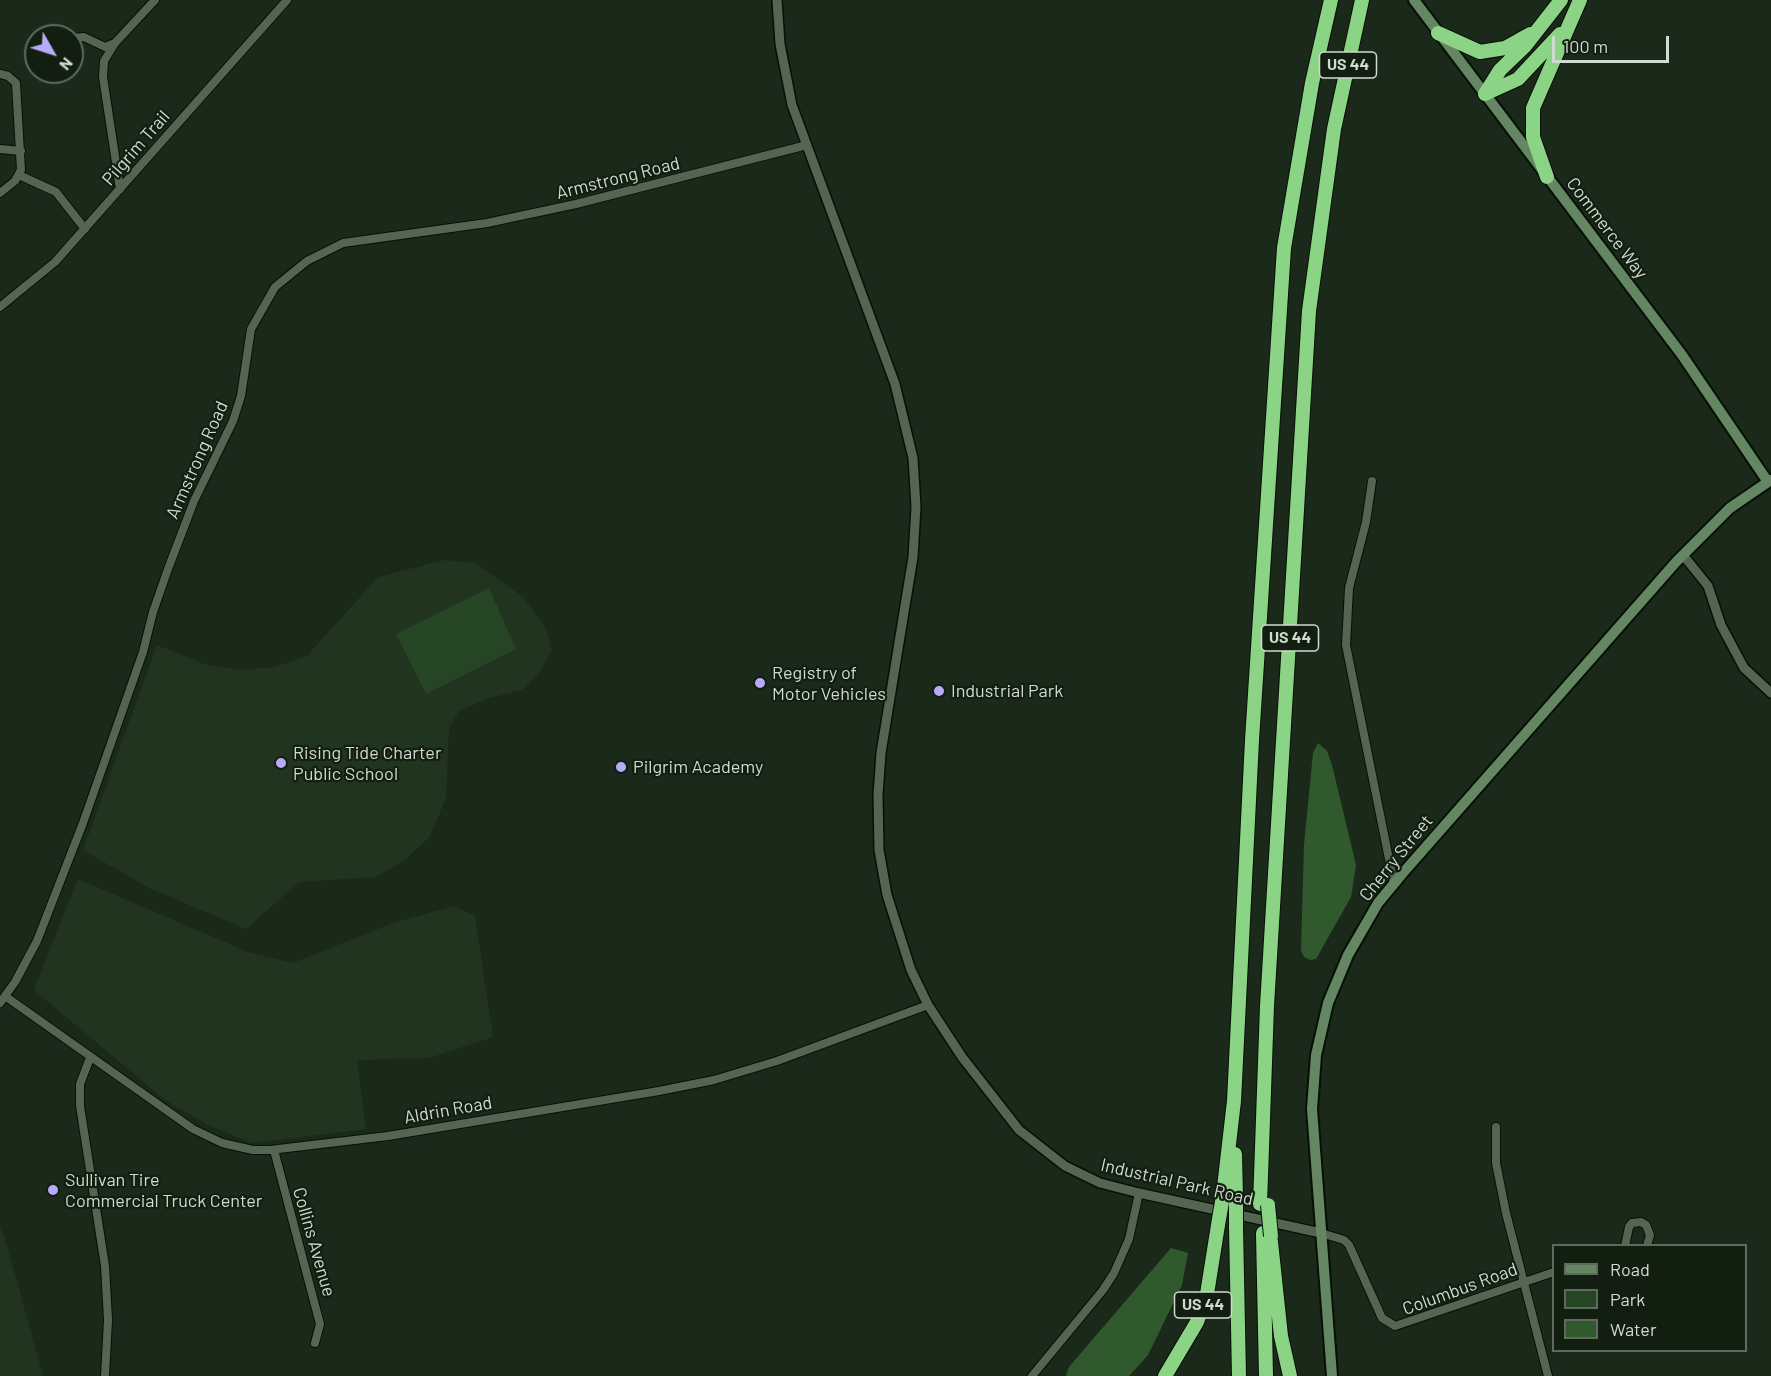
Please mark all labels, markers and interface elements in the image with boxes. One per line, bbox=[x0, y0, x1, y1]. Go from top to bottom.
north arrow bbox=[24, 24, 84, 84]
scale bar bbox=[1555, 24, 1672, 62]
text: 100 m bbox=[1563, 35, 1608, 57]
road number: US 44 bbox=[1320, 52, 1376, 78]
text: N bbox=[56, 54, 78, 74]
street label: Pilgrim Trail bbox=[98, 106, 174, 190]
street label: Armstrong Road bbox=[554, 152, 682, 204]
street label: Commerce Way bbox=[1562, 173, 1652, 283]
street label: Armstrong Road bbox=[161, 398, 233, 522]
road number: US 44 bbox=[1262, 625, 1318, 651]
place label: Registry of Motor Vehicles bbox=[772, 662, 886, 704]
marker: Registry of Motor Vehicles bbox=[753, 676, 767, 690]
place label: Industrial Park bbox=[951, 680, 1063, 702]
marker: Industrial Park bbox=[932, 684, 946, 698]
place label: Rising Tide Charter Public School bbox=[293, 742, 441, 784]
marker: Rising Tide Charter Public School bbox=[274, 756, 288, 770]
place label: Pilgrim Academy bbox=[633, 756, 763, 778]
marker: Pilgrim Academy bbox=[614, 760, 628, 774]
street label: Cherry Street bbox=[1355, 811, 1437, 905]
street label: Aldrin Road bbox=[402, 1092, 494, 1128]
street label: Industrial Park Road bbox=[1099, 1154, 1255, 1210]
place label: Sullivan Tire Commercial Truck Center bbox=[65, 1169, 262, 1212]
marker: Sullivan Tire Commercial Truck Center bbox=[46, 1183, 60, 1197]
street label: Collins Avenue bbox=[288, 1185, 340, 1299]
legend bbox=[1552, 1244, 1747, 1352]
street label: Columbus Road bbox=[1399, 1258, 1521, 1320]
text: Road bbox=[1610, 1258, 1650, 1280]
text: Park bbox=[1610, 1288, 1645, 1310]
road number: US 44 bbox=[1174, 1292, 1232, 1318]
text: Water bbox=[1610, 1318, 1657, 1340]

